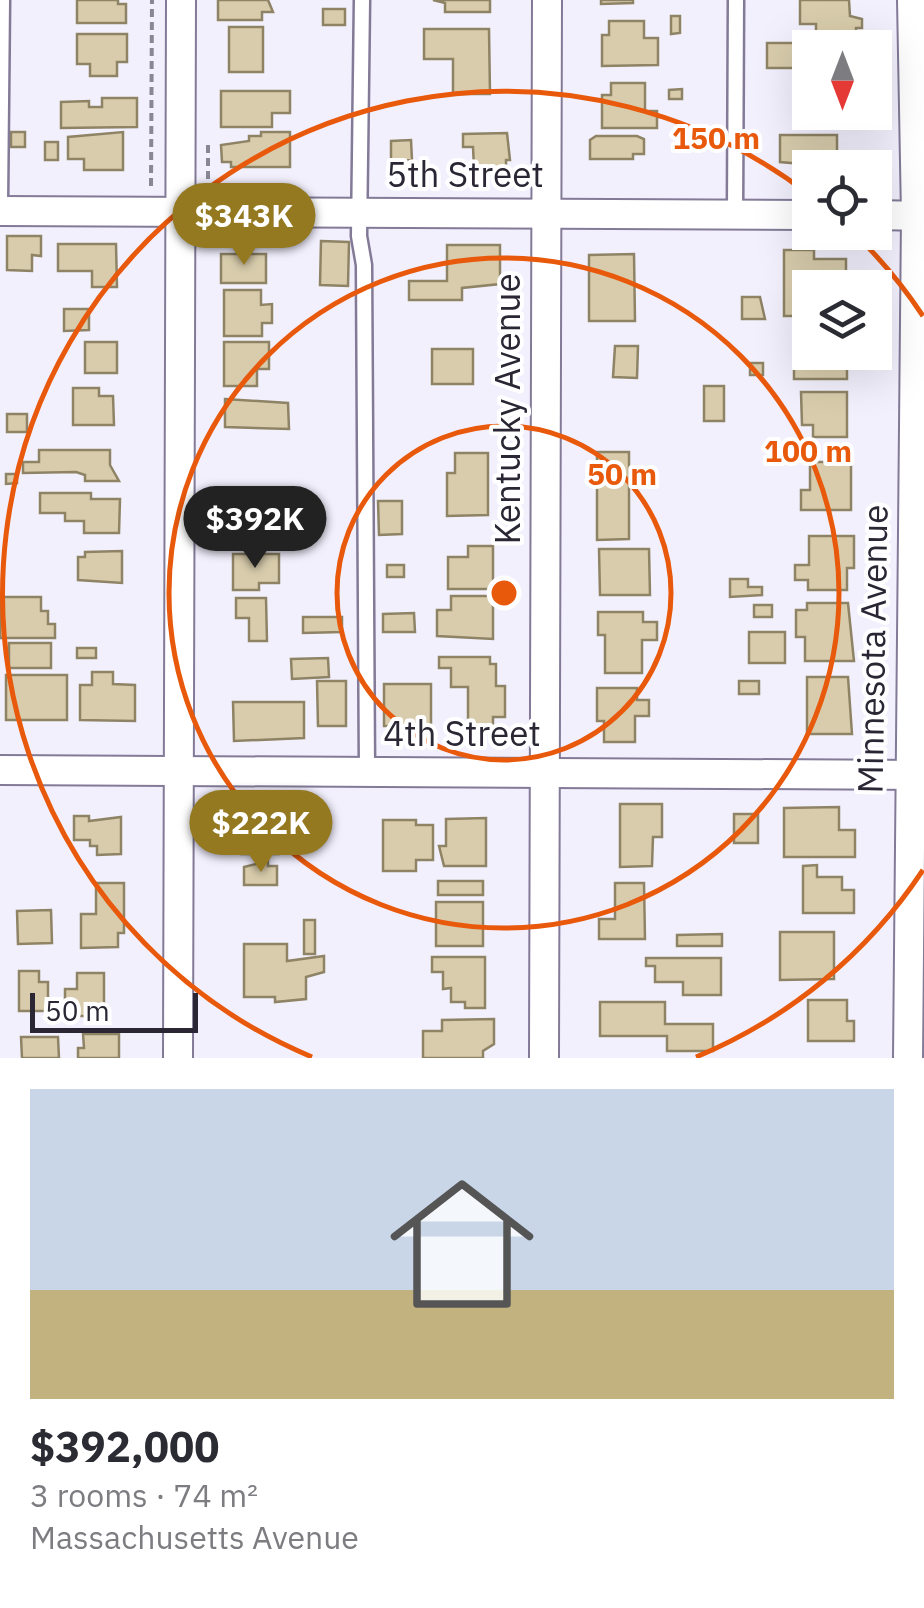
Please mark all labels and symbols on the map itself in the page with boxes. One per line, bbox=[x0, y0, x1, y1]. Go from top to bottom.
north arrow bbox=[792, 30, 892, 130]
text: 150 m bbox=[672, 118, 760, 157]
street label: 5th Street bbox=[386, 151, 544, 197]
pin: $343K bbox=[174, 183, 314, 268]
street label: Kentucky Avenue bbox=[484, 273, 530, 545]
text: 100 m bbox=[764, 431, 852, 470]
text: 50 m bbox=[587, 454, 657, 493]
pin: $392K bbox=[185, 486, 325, 571]
street label: Minnesota Avenue bbox=[846, 504, 898, 794]
centre of rings bbox=[486, 575, 522, 611]
street label: 4th Street bbox=[383, 710, 541, 756]
pin: $222K bbox=[191, 790, 331, 875]
scale bar bbox=[30, 988, 198, 1032]

